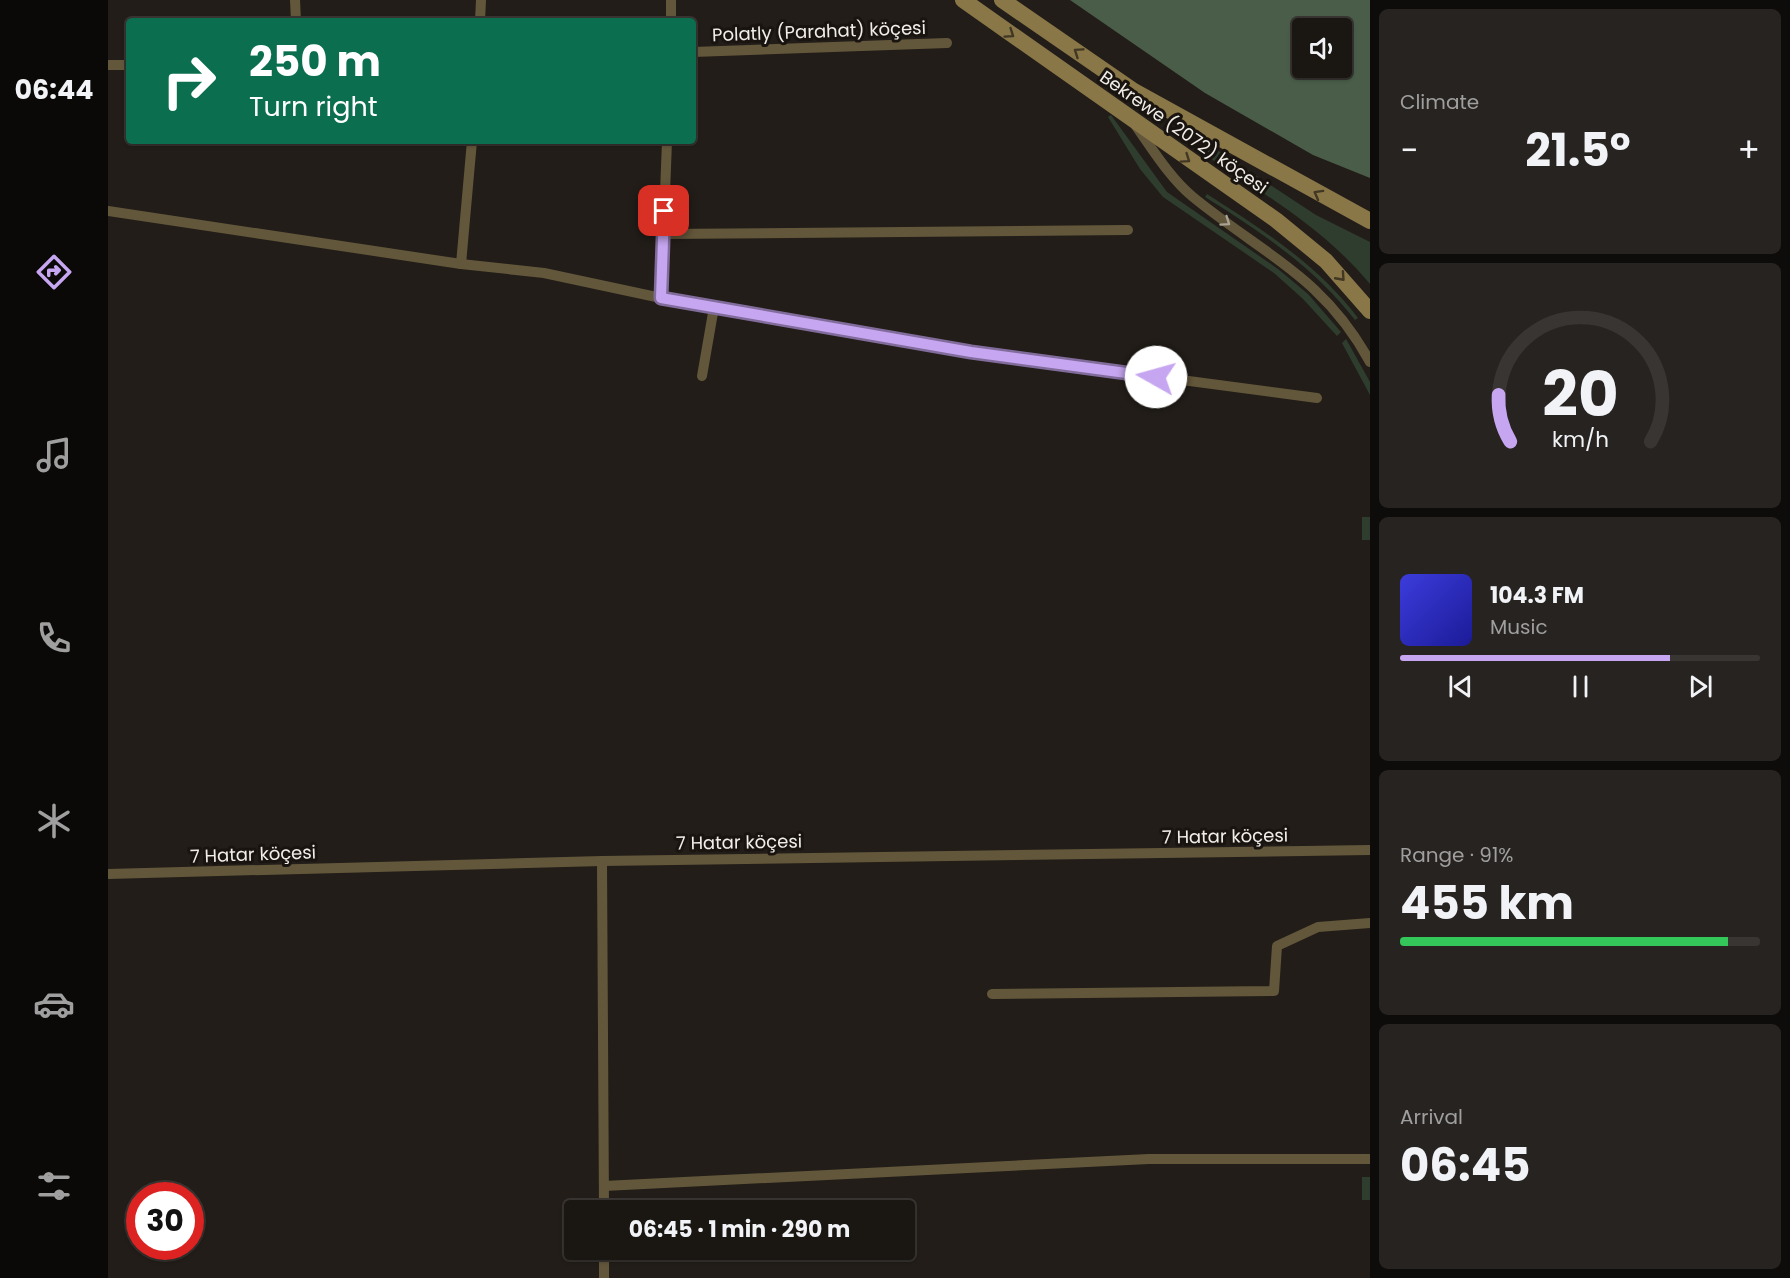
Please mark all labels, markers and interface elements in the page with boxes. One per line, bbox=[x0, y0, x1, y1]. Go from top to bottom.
street label: Polatly (Parahat) köçesi bbox=[712, 15, 926, 47]
map controls bbox=[1292, 18, 1352, 78]
button: sound bbox=[1292, 18, 1352, 78]
one-way arrow bbox=[1004, 27, 1015, 38]
text: 250 m bbox=[249, 32, 381, 91]
icon: right bbox=[150, 42, 228, 120]
one-way arrow bbox=[1074, 48, 1085, 59]
street label: Bekrewe (2072) köçesi bbox=[1095, 64, 1273, 200]
text: 06:44 bbox=[14, 71, 94, 108]
text: Turn right bbox=[249, 88, 378, 125]
text: Climate bbox=[1400, 88, 1479, 116]
text: 21.5° bbox=[1525, 119, 1631, 182]
text: − bbox=[1400, 127, 1418, 174]
text: + bbox=[1737, 127, 1760, 174]
one-way arrow bbox=[1180, 152, 1191, 163]
pin bbox=[638, 185, 689, 236]
one-way arrow bbox=[1314, 190, 1324, 201]
icon: arrive bbox=[647, 194, 680, 227]
one-way arrow bbox=[1220, 215, 1231, 226]
icon: directions bbox=[33, 251, 75, 293]
one-way arrow bbox=[1334, 270, 1345, 281]
position arrow bbox=[1124, 345, 1188, 409]
text: 20 bbox=[1542, 350, 1618, 438]
text: km/h bbox=[1551, 425, 1609, 456]
icon: music bbox=[33, 434, 75, 476]
text: 104.3 FM bbox=[1490, 580, 1584, 611]
text: Music bbox=[1490, 613, 1548, 641]
icon: phone bbox=[33, 617, 75, 659]
icon: previous bbox=[1444, 670, 1477, 703]
icon: pause bbox=[1564, 670, 1597, 703]
icon: next bbox=[1684, 670, 1717, 703]
icon: climate bbox=[33, 800, 75, 842]
street label: 7 Hatar köçesi bbox=[1162, 822, 1288, 850]
street label: 7 Hatar köçesi bbox=[676, 828, 802, 856]
street label: 7 Hatar köçesi bbox=[190, 839, 316, 869]
text: Range · 91% bbox=[1400, 841, 1514, 869]
text: 455 km bbox=[1400, 872, 1574, 935]
icon: car bbox=[33, 983, 75, 1025]
text: Arrival bbox=[1400, 1103, 1463, 1131]
text: 06:45 bbox=[1400, 1134, 1531, 1197]
icon: filters bbox=[33, 1165, 75, 1207]
speed limit sign: 30 bbox=[126, 1182, 204, 1260]
text: 06:45 · 1 min · 290 m bbox=[629, 1214, 850, 1245]

